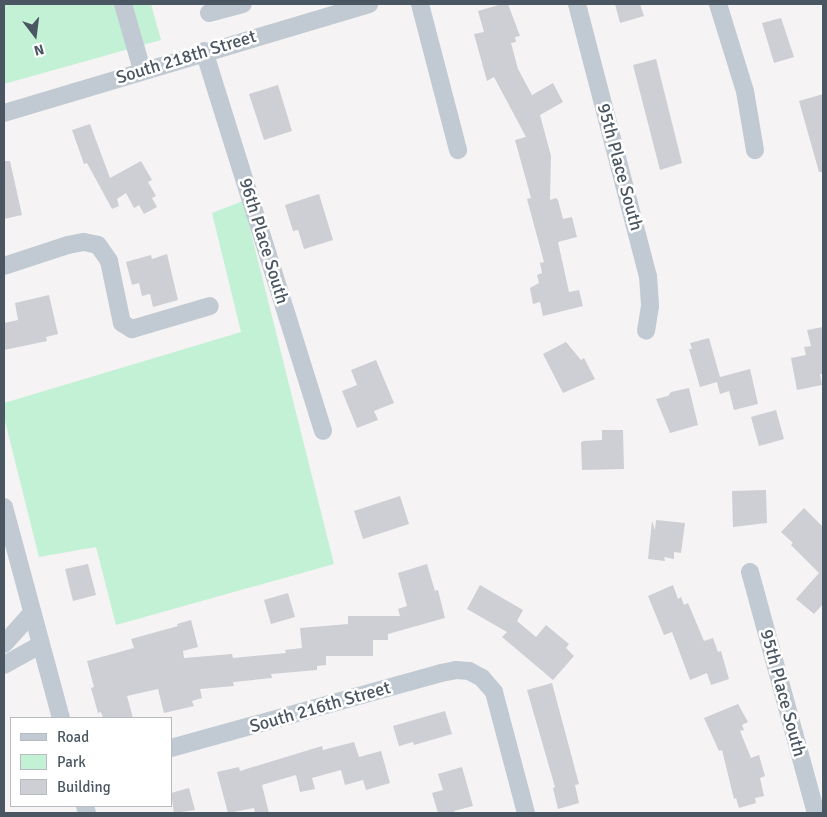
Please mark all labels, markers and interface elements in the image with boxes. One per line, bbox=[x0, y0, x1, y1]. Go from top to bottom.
north arrow bbox=[10, 10, 60, 60]
street label: South 218th Street bbox=[113, 25, 259, 89]
text: N bbox=[32, 40, 46, 59]
street label: 95th Place South bbox=[593, 101, 647, 233]
street label: 96th Place South bbox=[235, 175, 293, 307]
street label: 95th Place South bbox=[756, 627, 810, 759]
street label: South 216th Street bbox=[247, 677, 393, 737]
legend bbox=[10, 717, 172, 807]
text: Road bbox=[57, 728, 89, 746]
text: Park bbox=[57, 753, 86, 771]
text: Building bbox=[57, 778, 111, 796]

